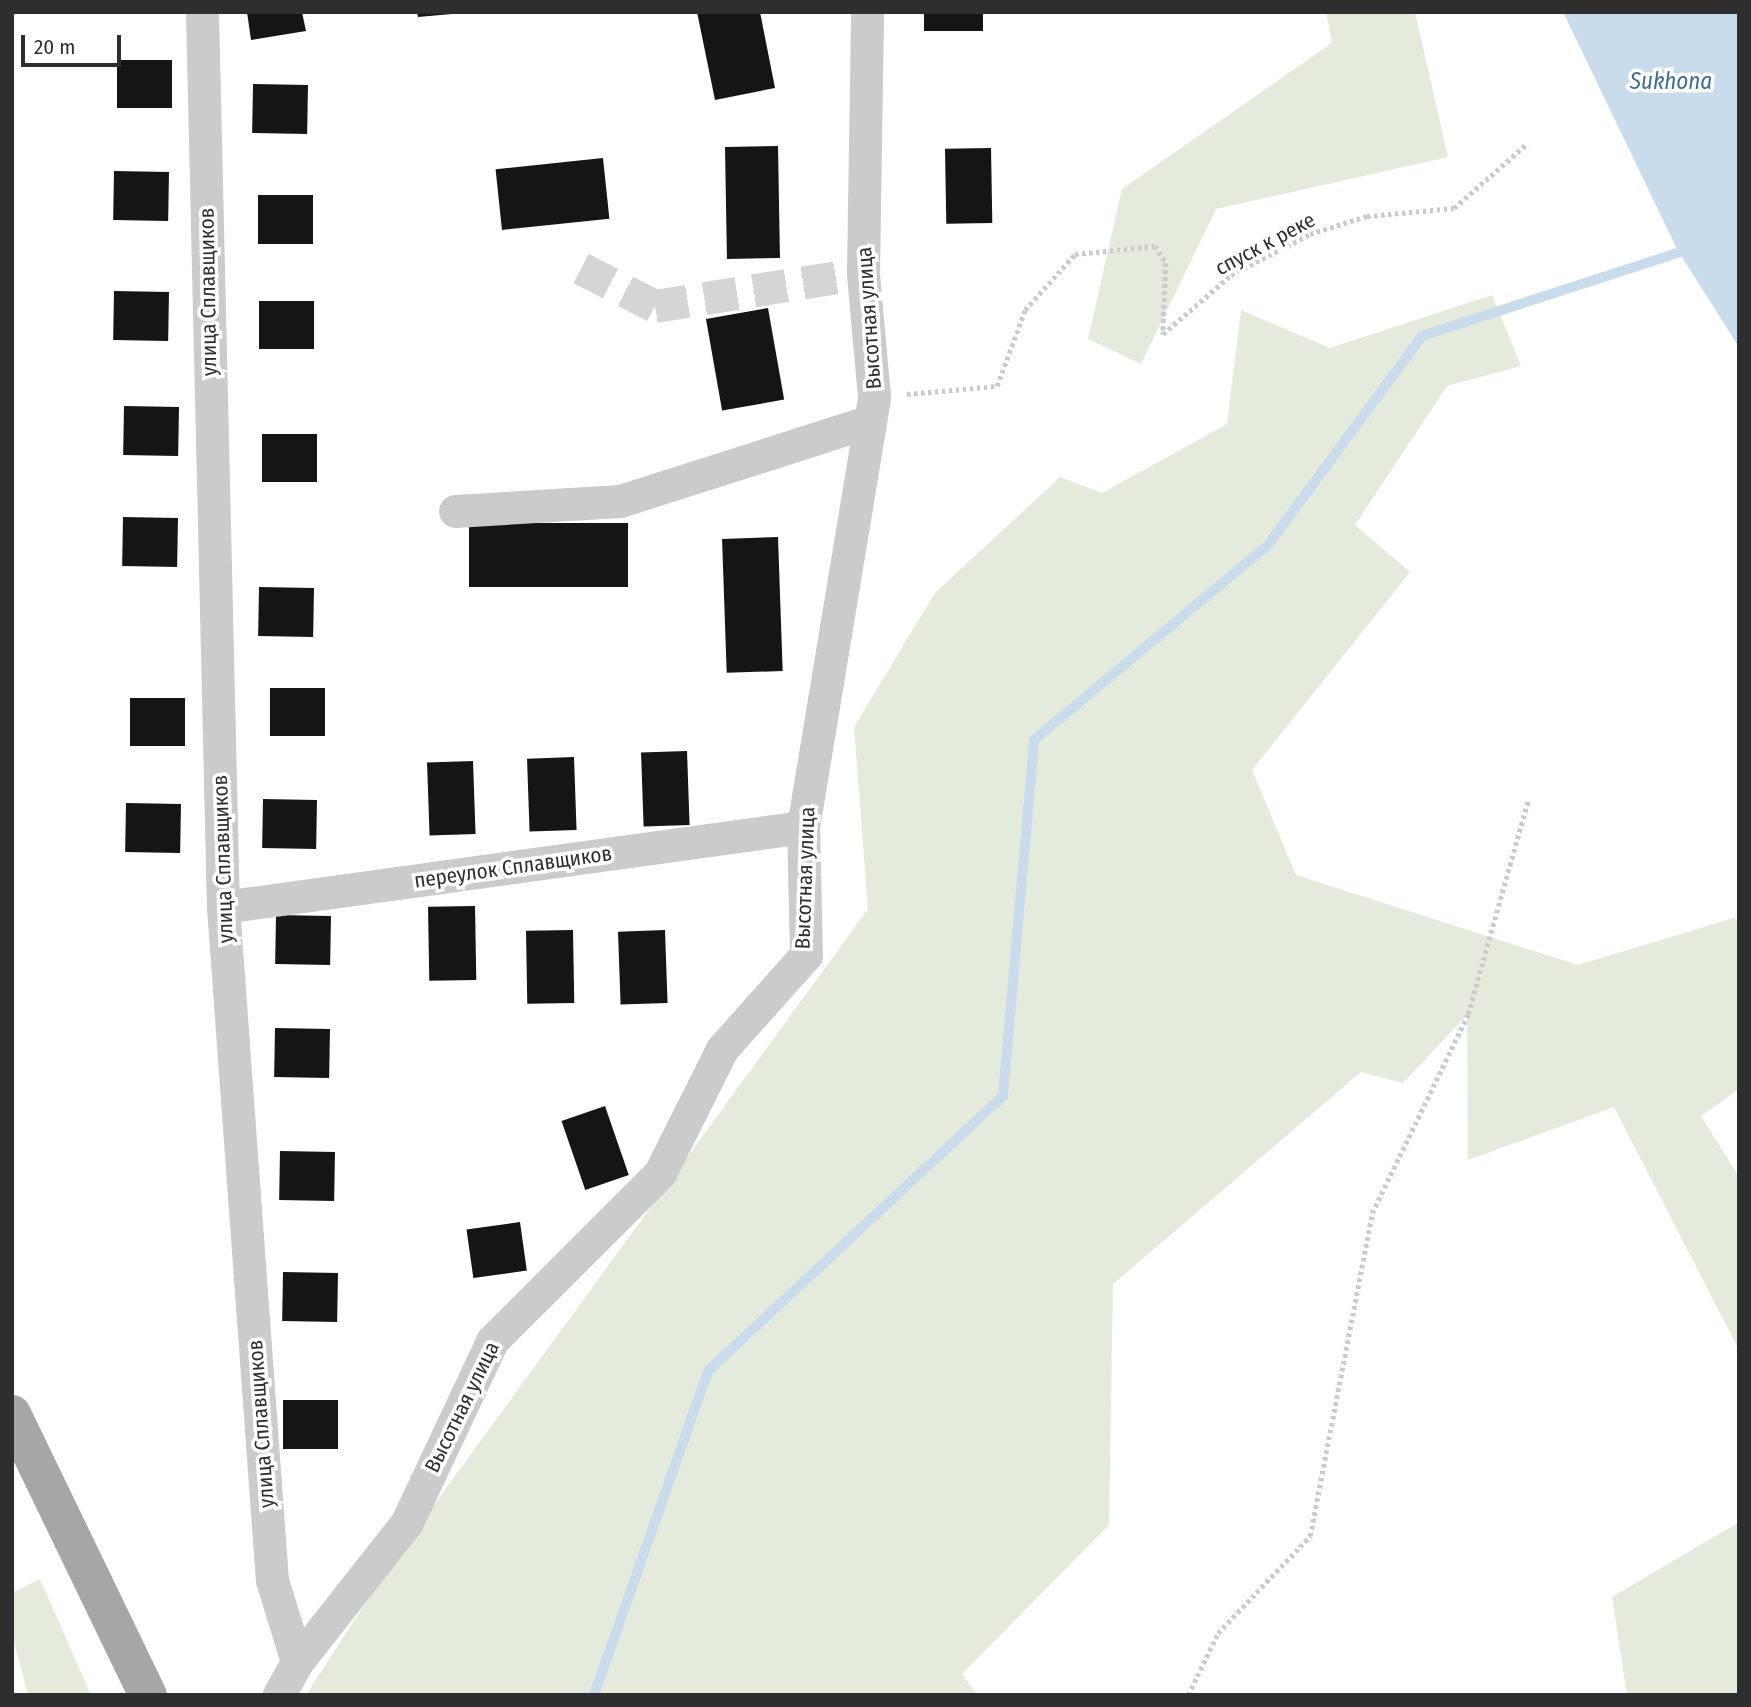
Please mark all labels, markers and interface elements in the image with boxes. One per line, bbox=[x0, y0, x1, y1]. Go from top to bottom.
scale bar bbox=[24, 21, 124, 65]
text: 20 m bbox=[34, 34, 75, 60]
water label: Sukhona bbox=[1630, 67, 1712, 95]
street label: спуск к реке bbox=[1211, 207, 1319, 281]
street label: улица Сплавщиков bbox=[194, 208, 222, 376]
street label: Высотная улица bbox=[851, 246, 887, 390]
street label: улица Сплавщиков bbox=[207, 774, 239, 944]
street label: Высотная улица bbox=[790, 806, 820, 950]
street label: переулок Сплавщиков bbox=[412, 841, 614, 893]
street label: Высотная улица bbox=[419, 1337, 505, 1477]
street label: улица Сплавщиков bbox=[243, 1339, 279, 1509]

